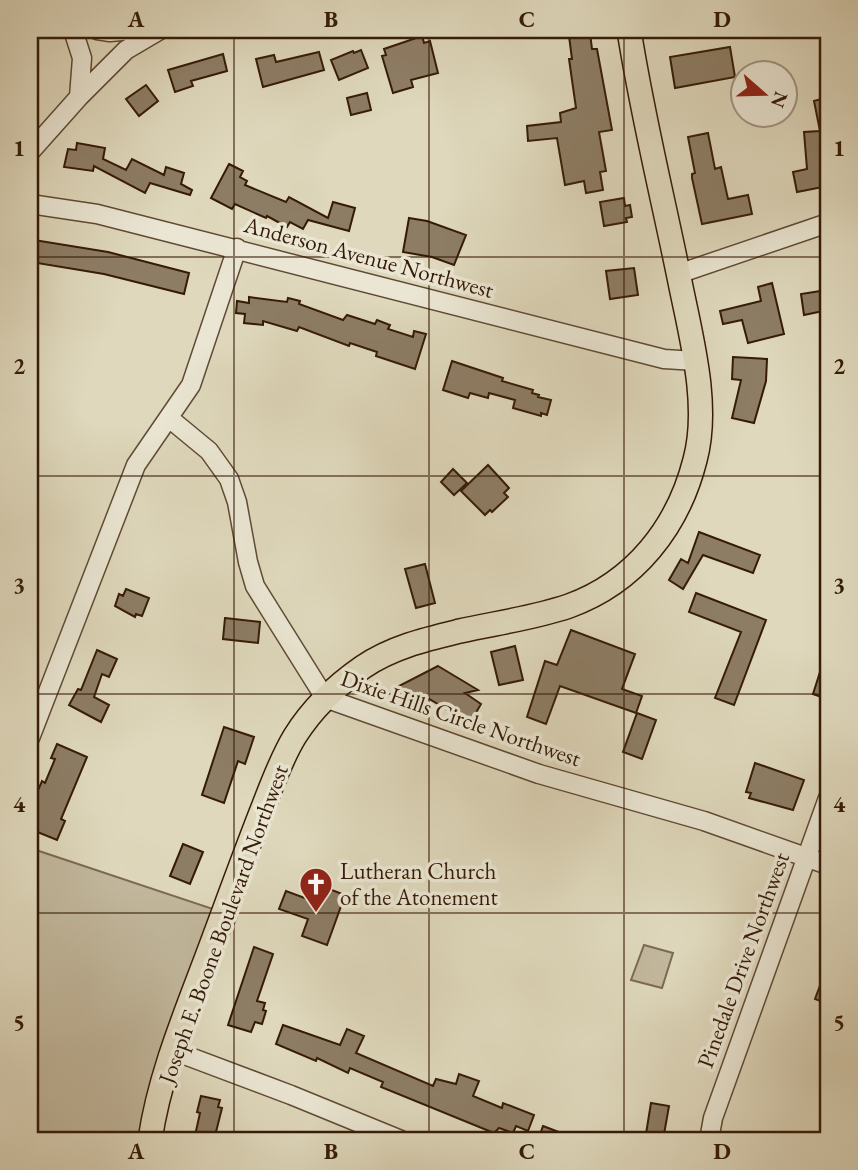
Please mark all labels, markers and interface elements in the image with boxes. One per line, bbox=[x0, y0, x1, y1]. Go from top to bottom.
text: A bbox=[127, 4, 145, 34]
text: B bbox=[324, 4, 338, 34]
text: C bbox=[519, 4, 535, 34]
text: D bbox=[713, 4, 731, 34]
north arrow bbox=[728, 60, 798, 130]
text: N bbox=[765, 88, 794, 112]
text: 1 bbox=[13, 133, 25, 163]
text: 1 bbox=[833, 133, 845, 163]
street label: Anderson Avenue Northwest bbox=[240, 209, 498, 305]
text: 2 bbox=[13, 351, 25, 381]
text: 2 bbox=[833, 351, 845, 381]
text: 3 bbox=[13, 570, 25, 600]
text: 3 bbox=[833, 570, 845, 600]
street label: Dixie Hills Circle Northwest bbox=[337, 663, 586, 773]
street label: Joseph E. Boone Boulevard Northwest bbox=[151, 760, 295, 1090]
text: 4 bbox=[13, 789, 26, 819]
text: 4 bbox=[833, 789, 846, 819]
street label: Pinedale Drive Northwest bbox=[690, 847, 796, 1072]
place label: Lutheran Church of the Atonement bbox=[340, 856, 499, 912]
church icon: Lutheran Church of the Atonement bbox=[297, 865, 335, 914]
text: 5 bbox=[13, 1007, 25, 1037]
text: 5 bbox=[833, 1007, 845, 1037]
text: A bbox=[127, 1136, 145, 1166]
text: B bbox=[324, 1136, 338, 1166]
text: C bbox=[519, 1136, 535, 1166]
text: D bbox=[713, 1136, 731, 1166]

